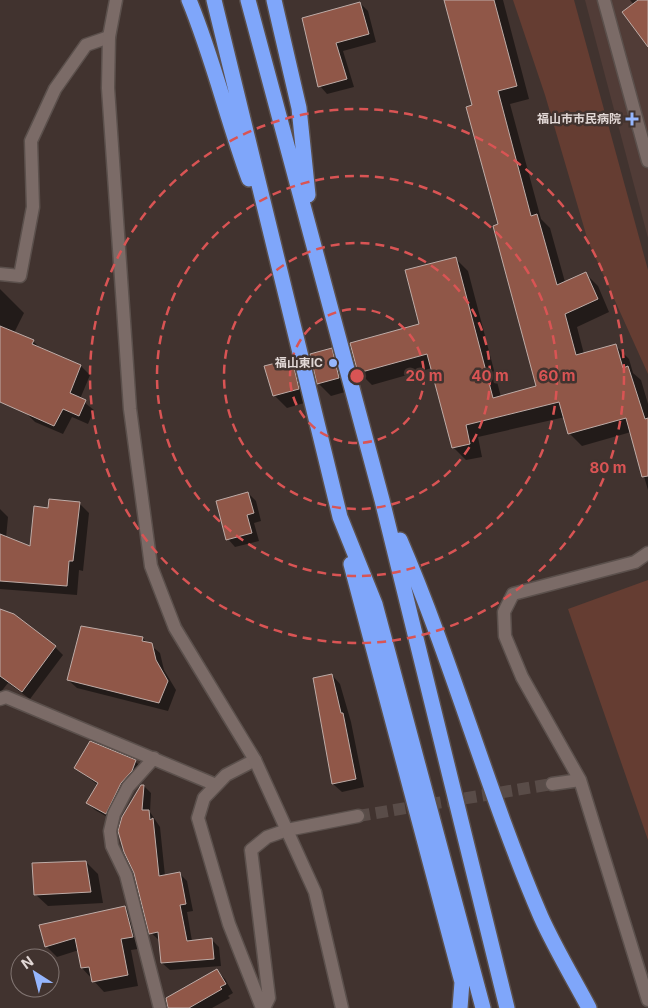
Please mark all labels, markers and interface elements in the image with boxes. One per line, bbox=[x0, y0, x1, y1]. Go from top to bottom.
place label: 福山市市民病院 bbox=[537, 111, 621, 126]
marker: 福山市市民病院 bbox=[625, 112, 639, 126]
place label: 福山東IC bbox=[275, 355, 323, 370]
marker: 福山東IC bbox=[327, 357, 339, 369]
text: 20 m bbox=[406, 366, 442, 385]
text: 40 m bbox=[471, 366, 509, 385]
text: 60 m bbox=[538, 366, 576, 385]
centre of rings bbox=[348, 367, 366, 385]
text: 80 m bbox=[589, 458, 627, 477]
north arrow bbox=[10, 948, 60, 998]
text: N bbox=[18, 952, 36, 972]

